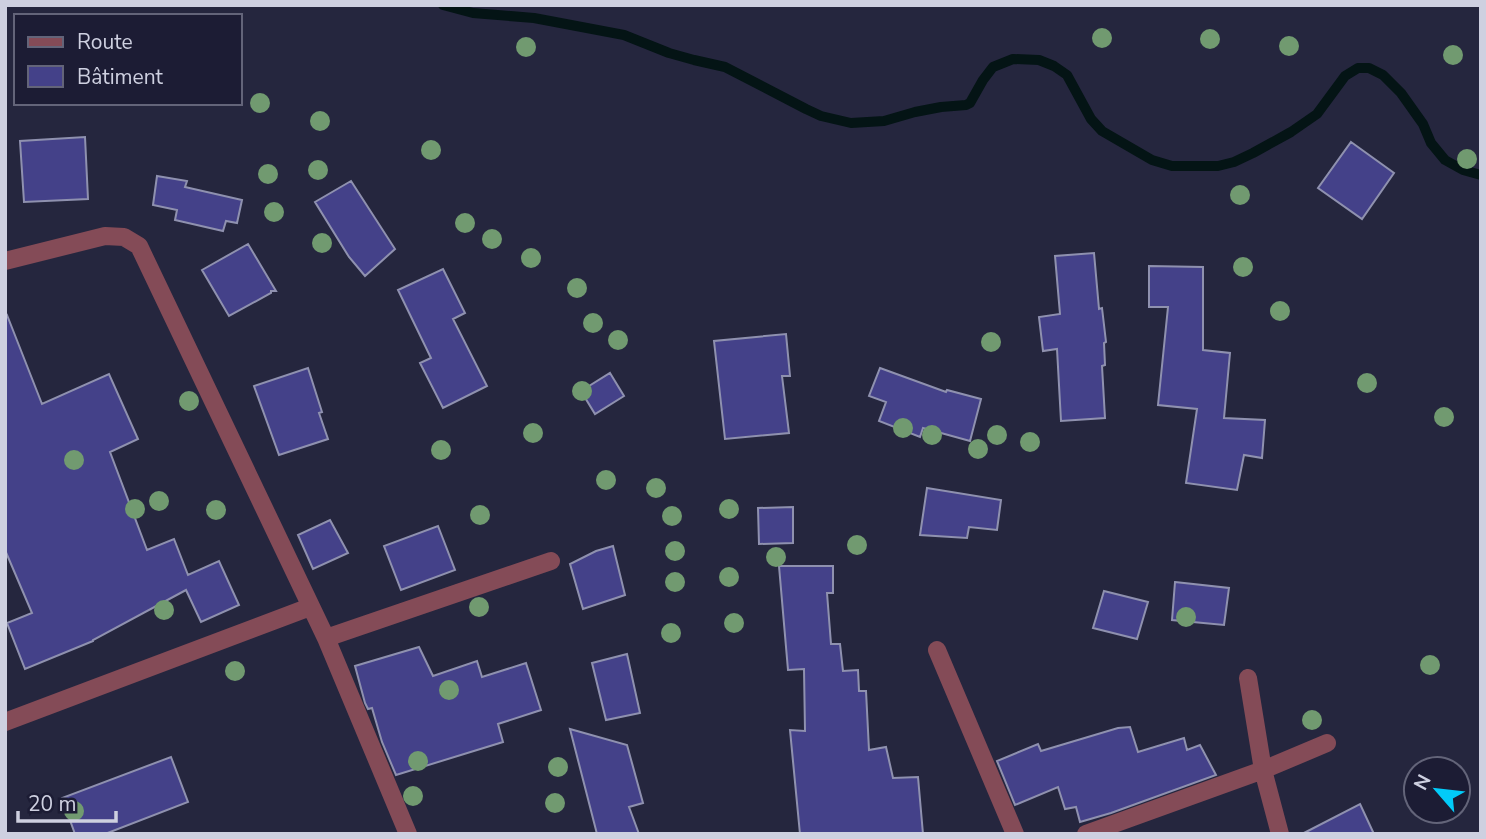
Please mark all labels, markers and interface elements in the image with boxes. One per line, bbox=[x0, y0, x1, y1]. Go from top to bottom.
legend bbox=[14, 14, 242, 105]
text: Route bbox=[77, 28, 133, 56]
text: Bâtiment bbox=[77, 63, 164, 91]
north arrow bbox=[1402, 755, 1472, 825]
text: N bbox=[1408, 770, 1438, 795]
scale bar bbox=[18, 780, 116, 824]
text: 20 m bbox=[28, 790, 77, 818]

